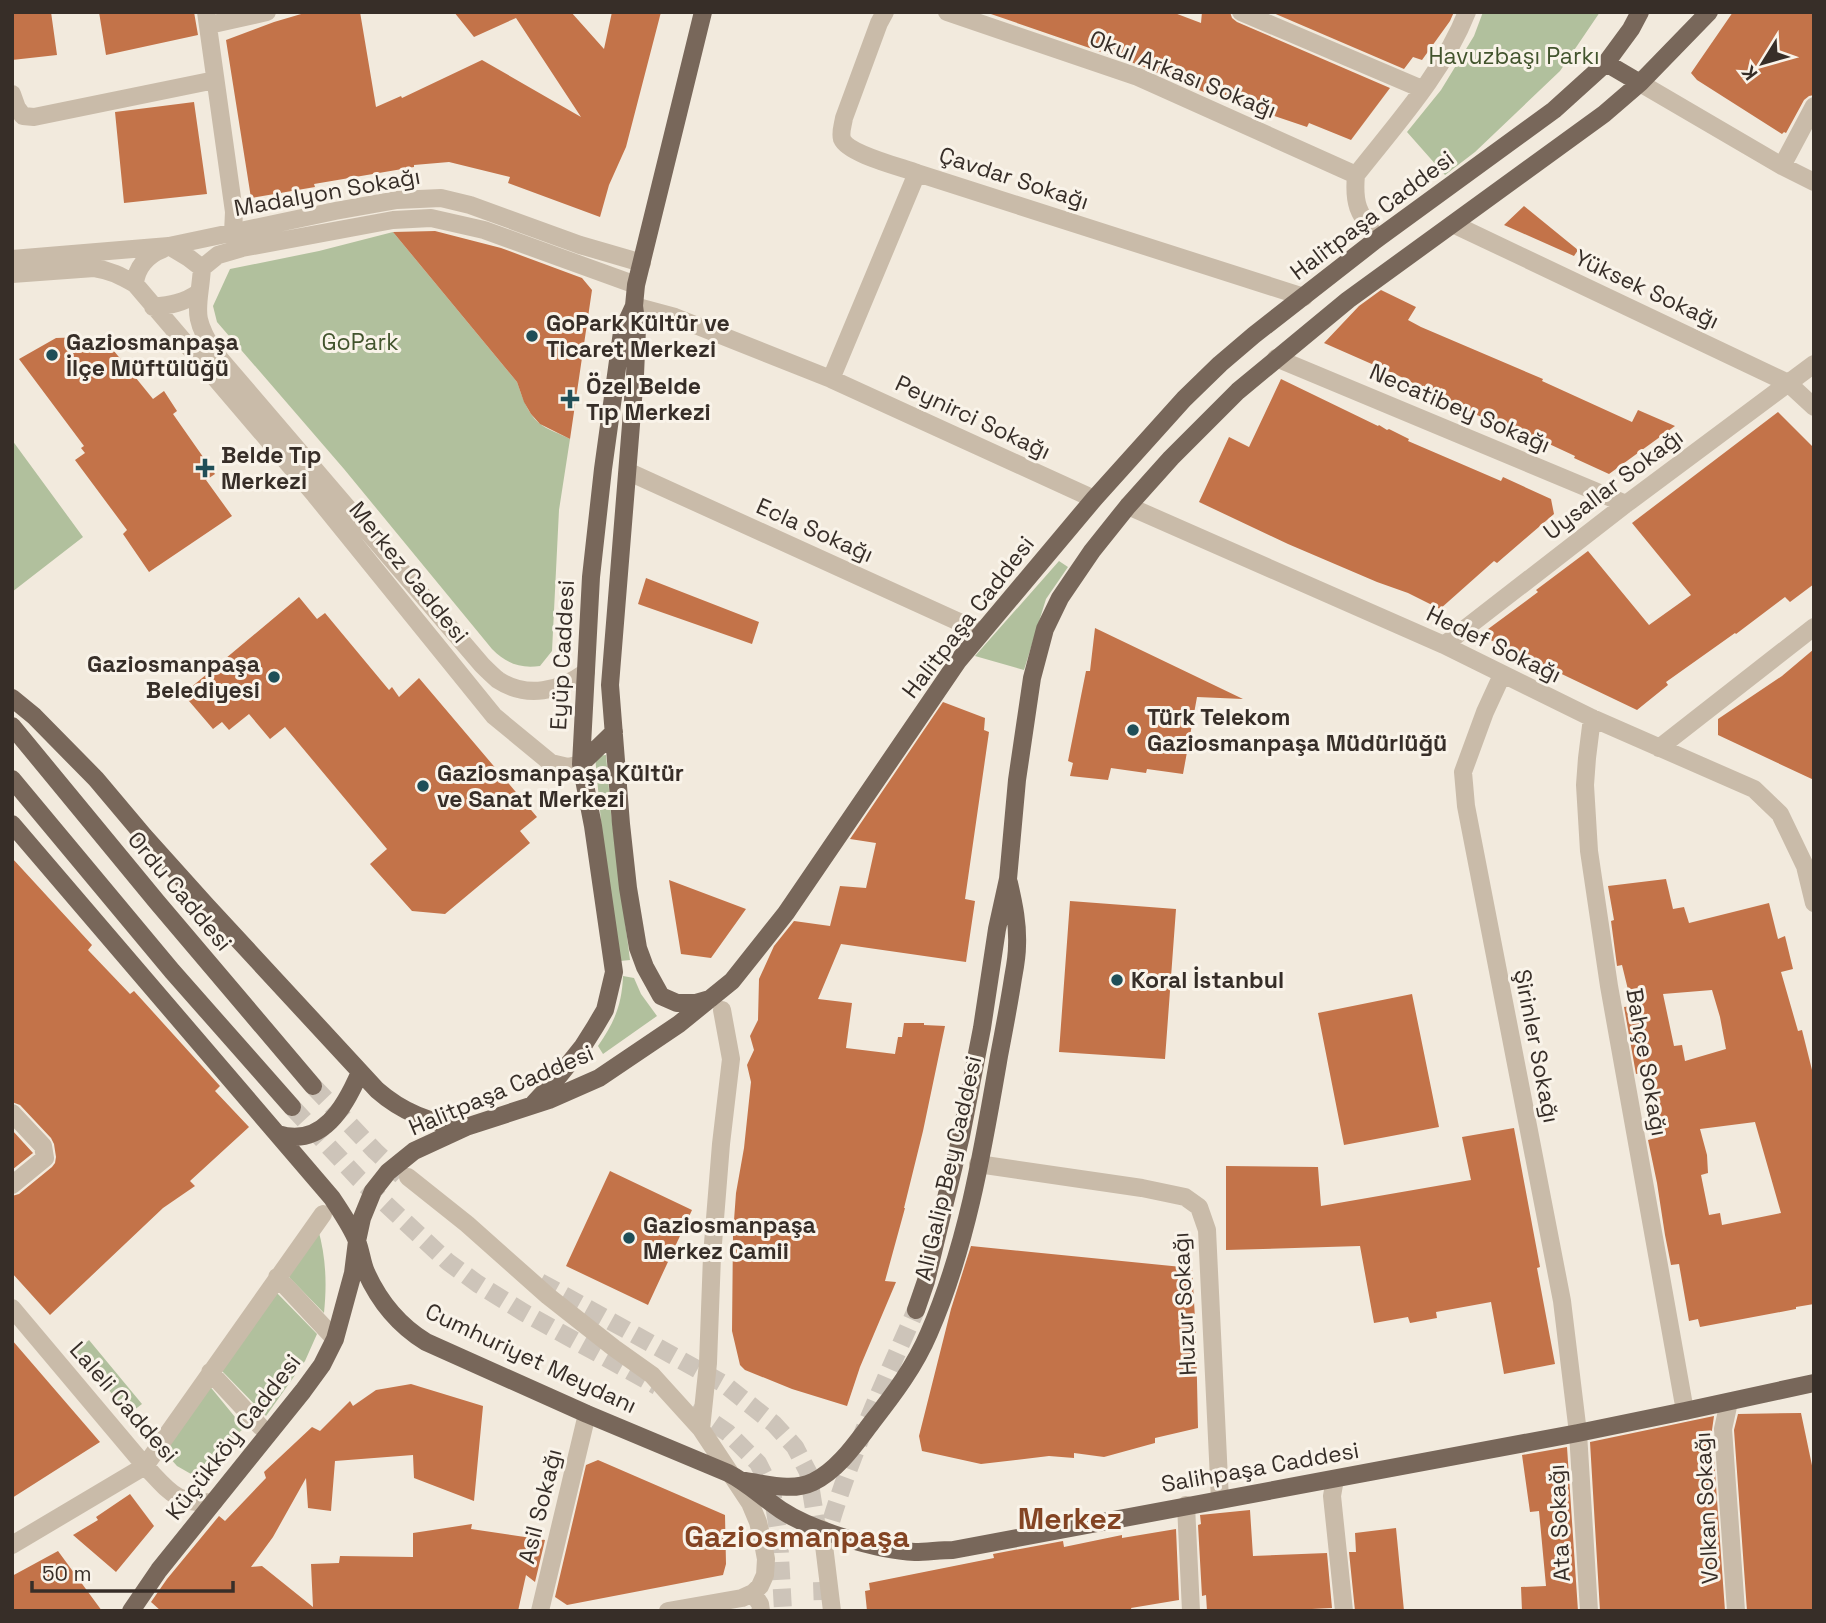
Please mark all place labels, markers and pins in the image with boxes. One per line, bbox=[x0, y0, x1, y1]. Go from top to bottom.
place label: GoPark Kültür ve Ticaret Merkezi bbox=[546, 308, 730, 364]
place label: Gaziosmanpaşa İlçe Müftülüğü bbox=[66, 327, 239, 383]
marker: GoPark Kültür ve Ticaret Merkezi bbox=[524, 328, 540, 344]
marker: Gaziosmanpaşa İlçe Müftülüğü bbox=[44, 347, 60, 363]
place label: Özel Belde Tıp Merkezi bbox=[586, 371, 711, 427]
marker: Özel Belde Tıp Merkezi bbox=[560, 389, 580, 409]
place label: Belde Tıp Merkezi bbox=[221, 440, 322, 496]
marker: Belde Tıp Merkezi bbox=[195, 458, 215, 478]
place label: Gaziosmanpaşa Belediyesi bbox=[87, 649, 260, 705]
marker: Gaziosmanpaşa Belediyesi bbox=[266, 669, 282, 685]
place label: Türk Telekom Gaziosmanpaşa Müdürlüğü bbox=[1147, 702, 1447, 758]
marker: Türk Telekom Gaziosmanpaşa Müdürlüğü bbox=[1125, 722, 1141, 738]
place label: Gaziosmanpaşa Kültür ve Sanat Merkezi bbox=[437, 758, 684, 814]
marker: Gaziosmanpaşa Kültür ve Sanat Merkezi bbox=[415, 778, 431, 794]
place label: Koral İstanbul bbox=[1131, 965, 1284, 995]
marker: Koral İstanbul bbox=[1109, 972, 1125, 988]
place label: Gaziosmanpaşa Merkez Camii bbox=[643, 1210, 816, 1266]
marker: Gaziosmanpaşa Merkez Camii bbox=[621, 1230, 637, 1246]

